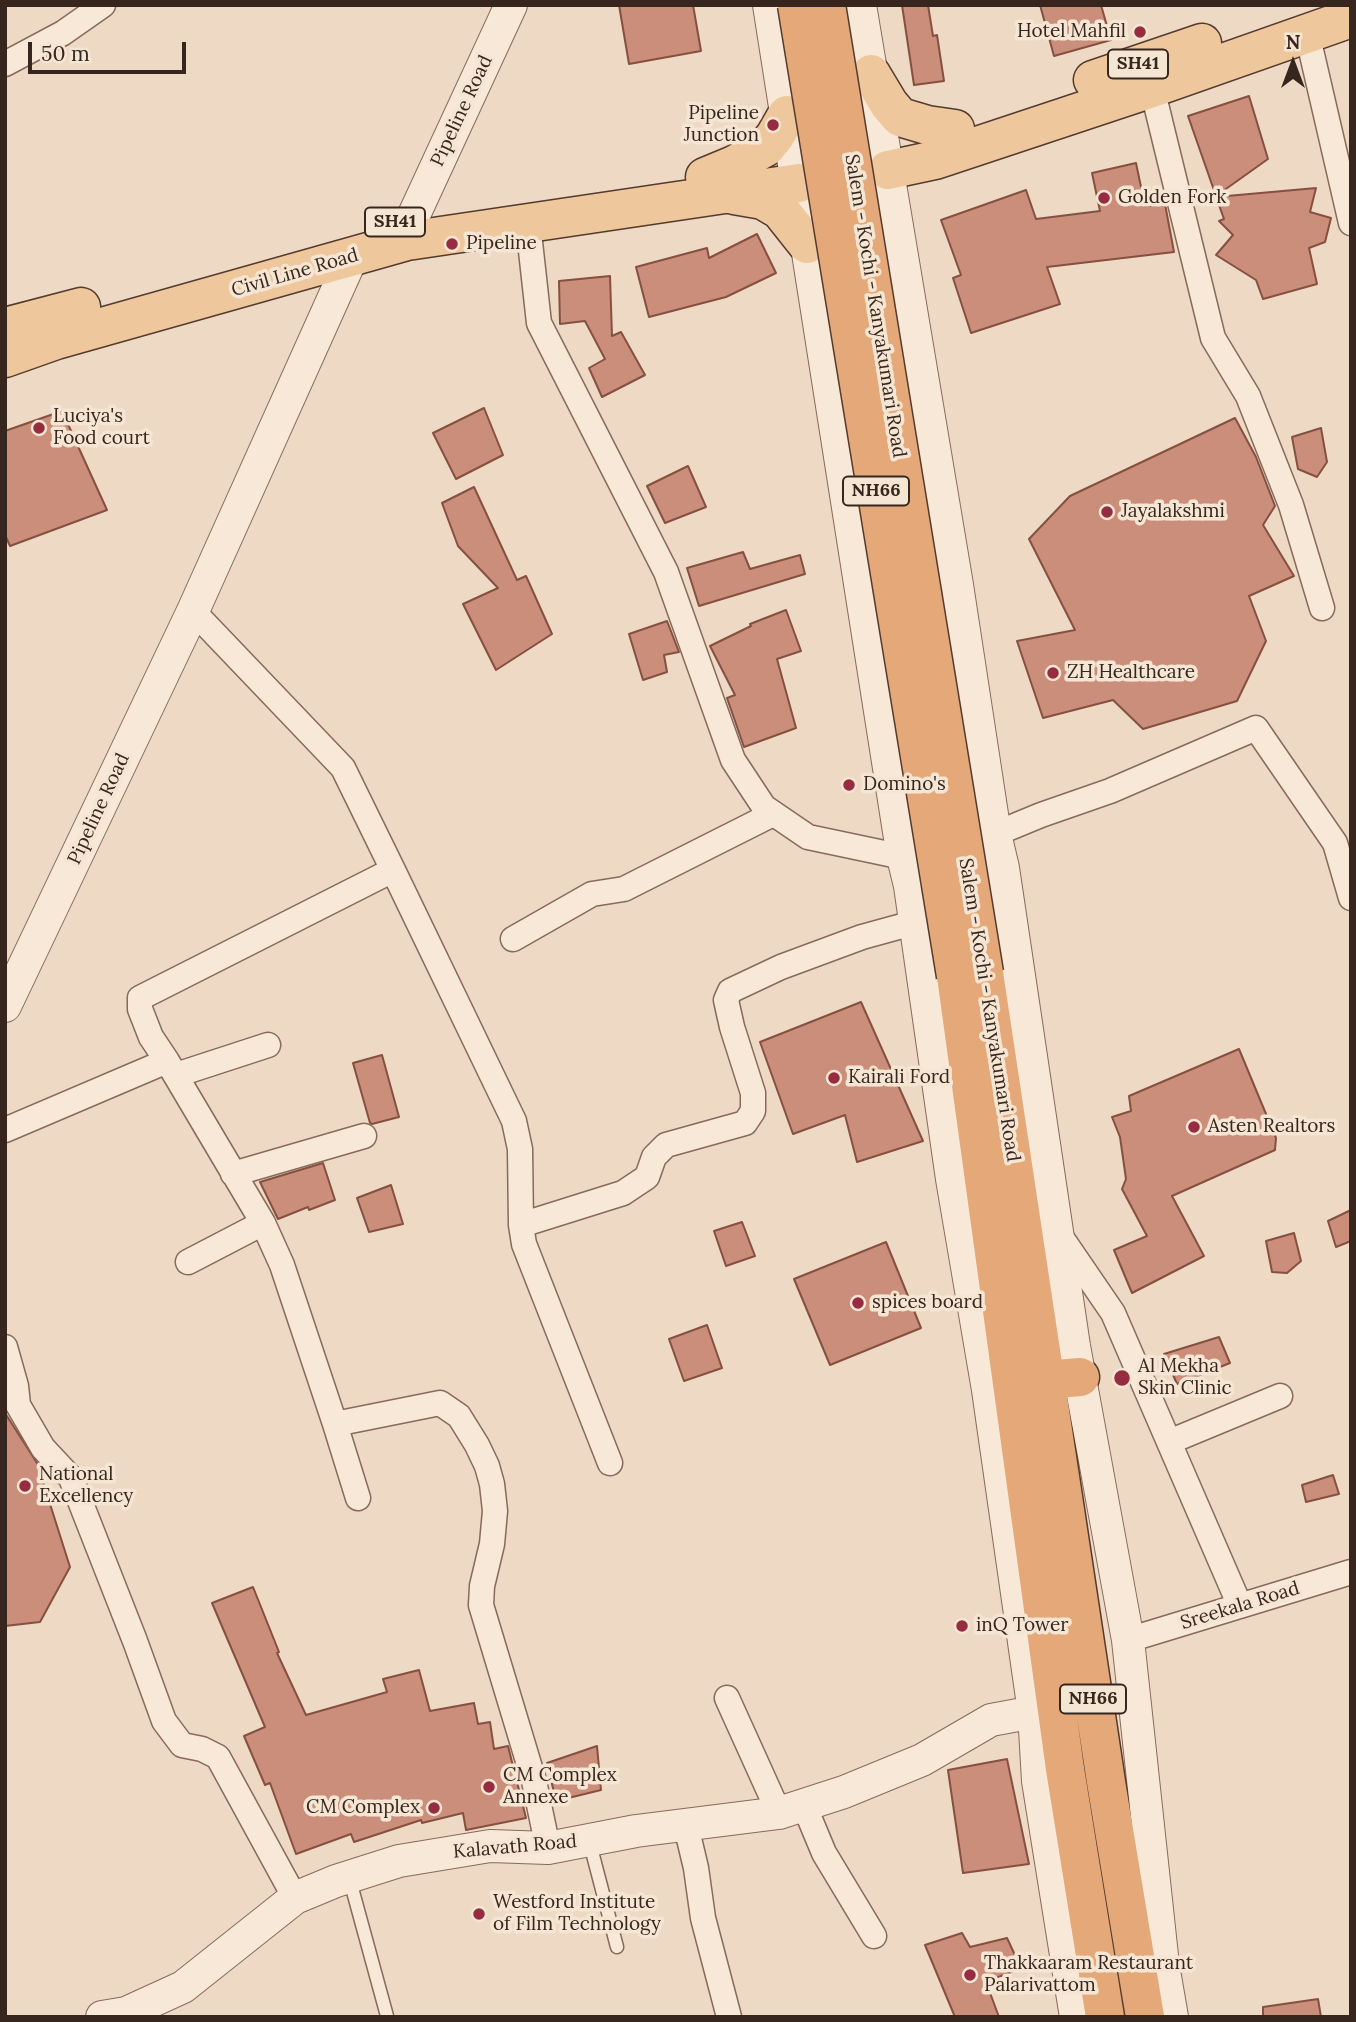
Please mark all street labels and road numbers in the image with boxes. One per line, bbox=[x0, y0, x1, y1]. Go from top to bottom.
road number: SH41 bbox=[1108, 50, 1168, 78]
street label: Pipeline Road bbox=[426, 52, 498, 170]
street label: Salem - Kochi - Kanyakumari Road bbox=[840, 152, 910, 460]
road number: SH41 bbox=[365, 208, 425, 236]
street label: Civil Line Road bbox=[229, 244, 361, 302]
road number: NH66 bbox=[843, 476, 909, 505]
street label: Pipeline Road bbox=[63, 750, 135, 868]
street label: Salem - Kochi - Kanyakumari Road bbox=[954, 856, 1024, 1164]
street label: Sreekala Road bbox=[1178, 1577, 1302, 1635]
road number: NH66 bbox=[1060, 1684, 1126, 1714]
street label: Kalavath Road bbox=[452, 1830, 578, 1864]

